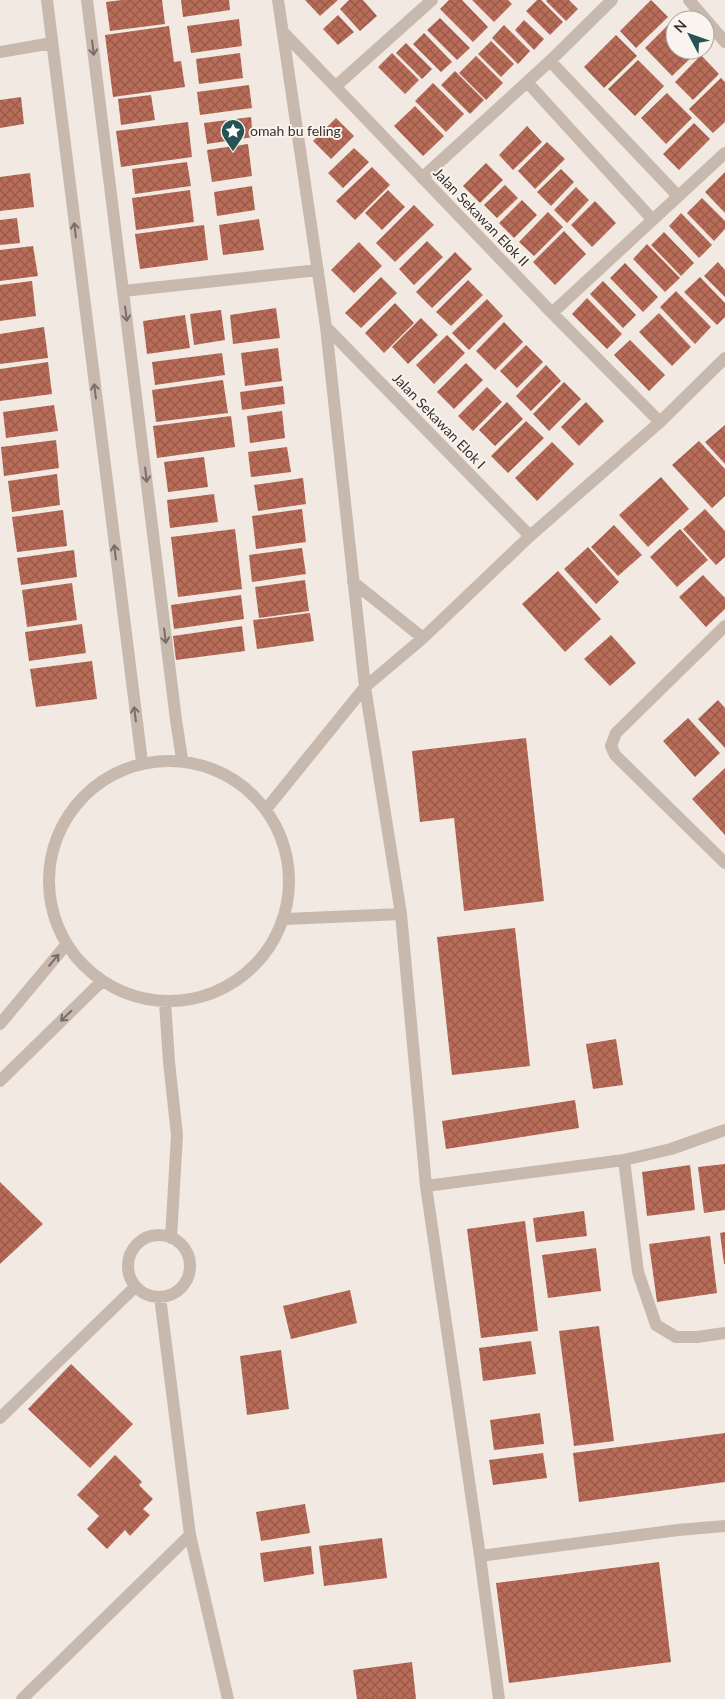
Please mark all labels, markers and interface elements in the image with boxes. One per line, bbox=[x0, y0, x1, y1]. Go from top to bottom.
north arrow bbox=[665, 10, 715, 60]
text: N bbox=[670, 16, 690, 36]
one-way arrow bbox=[88, 40, 98, 56]
place icon: omah bu feling bbox=[220, 118, 246, 152]
place label: omah bu feling bbox=[250, 122, 341, 139]
street label: Jalan Sekawan Elok II bbox=[430, 164, 533, 269]
one-way arrow bbox=[70, 222, 80, 238]
one-way arrow bbox=[121, 306, 131, 322]
street label: Jalan Sekawan Elok I bbox=[389, 369, 489, 472]
one-way arrow bbox=[90, 383, 100, 399]
one-way arrow bbox=[141, 467, 151, 483]
one-way arrow bbox=[110, 545, 120, 561]
one-way arrow bbox=[161, 628, 171, 644]
one-way arrow bbox=[130, 706, 140, 722]
one-way arrow bbox=[48, 954, 59, 967]
one-way arrow bbox=[60, 1010, 72, 1022]

